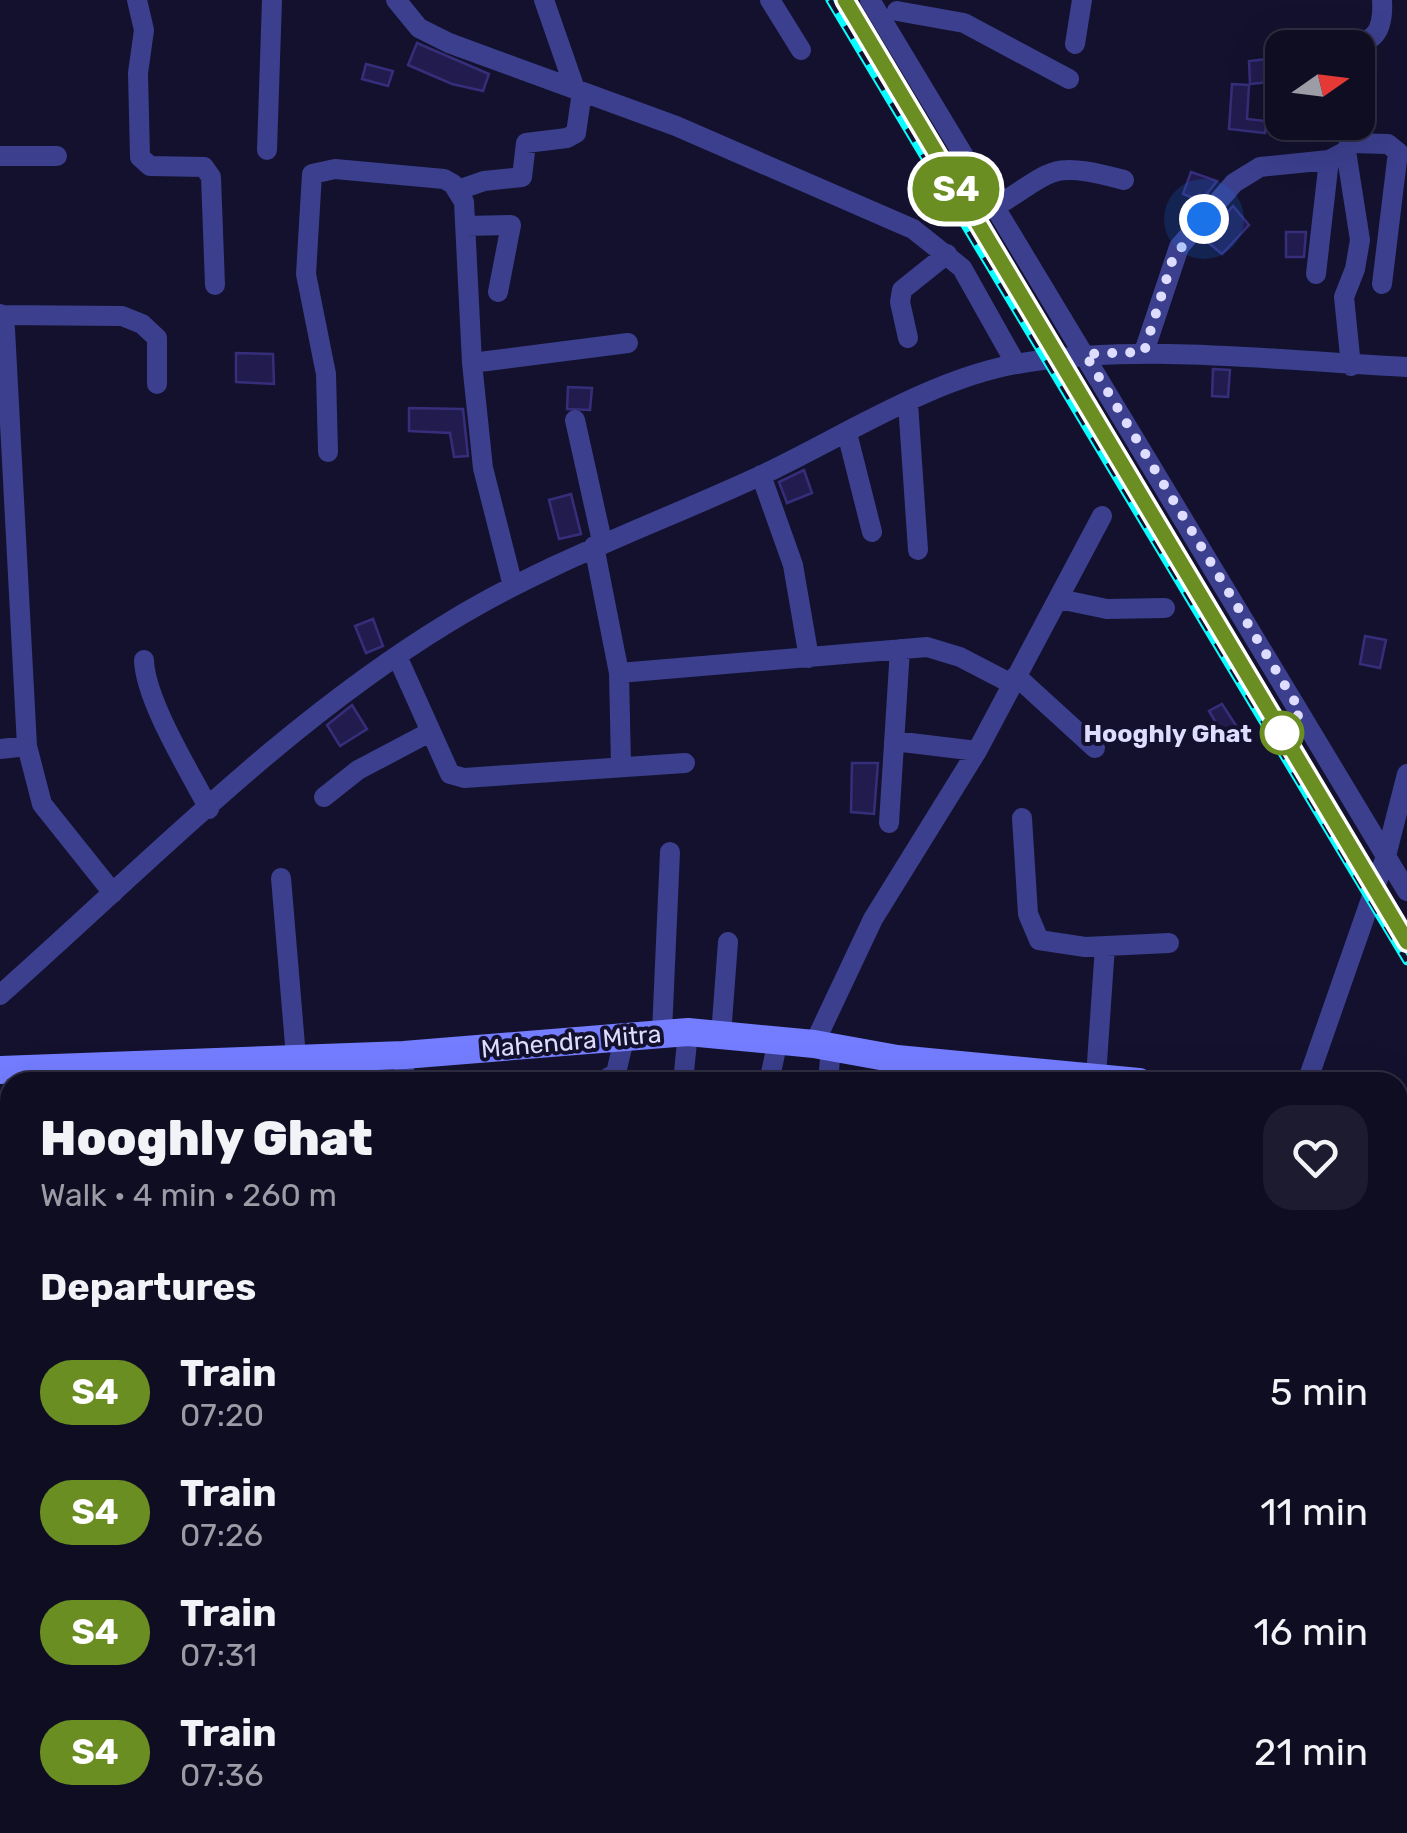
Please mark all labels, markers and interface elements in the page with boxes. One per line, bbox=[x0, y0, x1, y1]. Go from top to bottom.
north arrow bbox=[1265, 30, 1375, 140]
map controls bbox=[1265, 30, 1375, 140]
line badge: S4 bbox=[911, 156, 1001, 222]
text: S4 bbox=[932, 168, 980, 210]
your location bbox=[1179, 194, 1229, 244]
marker: Hooghly Ghat bbox=[1261, 712, 1303, 754]
place label: Hooghly Ghat bbox=[1083, 719, 1252, 748]
street label: Mahendra Mitra bbox=[480, 1019, 662, 1064]
button: heart bbox=[1263, 1105, 1368, 1210]
text: Hooghly Ghat bbox=[40, 1110, 373, 1167]
text: Walk · 4 min · 260 m bbox=[40, 1176, 337, 1214]
text: Departures bbox=[40, 1264, 256, 1310]
text: Train bbox=[180, 1350, 277, 1396]
text: 5 min bbox=[1270, 1369, 1368, 1415]
text: S4 bbox=[71, 1371, 119, 1413]
text: 07:20 bbox=[180, 1396, 264, 1434]
text: Train bbox=[180, 1470, 277, 1516]
text: 11 min bbox=[1260, 1489, 1368, 1535]
text: S4 bbox=[71, 1491, 119, 1533]
text: 07:26 bbox=[180, 1516, 263, 1554]
text: Train bbox=[180, 1590, 277, 1636]
text: 16 min bbox=[1254, 1609, 1368, 1655]
text: S4 bbox=[71, 1611, 119, 1653]
text: 07:31 bbox=[180, 1636, 257, 1674]
text: Train bbox=[180, 1710, 277, 1756]
text: 21 min bbox=[1254, 1729, 1368, 1775]
text: S4 bbox=[71, 1731, 119, 1773]
text: 07:36 bbox=[180, 1756, 263, 1794]

